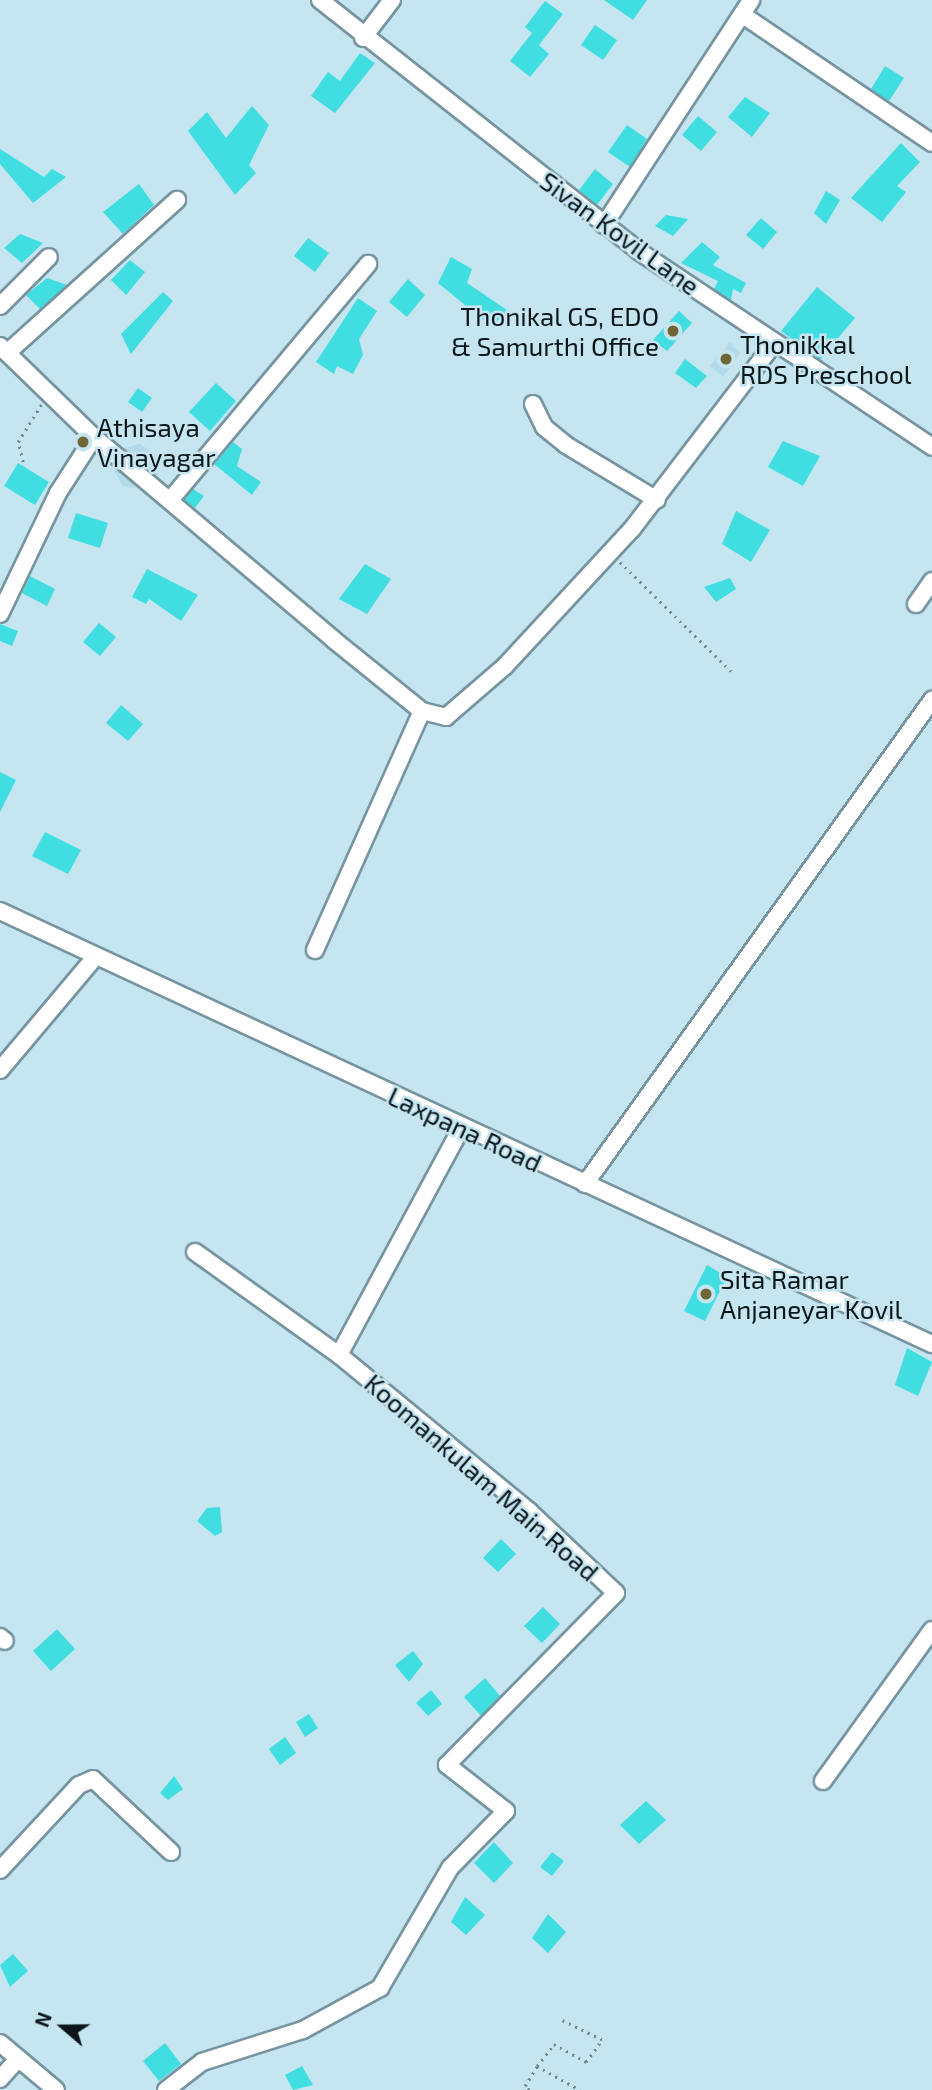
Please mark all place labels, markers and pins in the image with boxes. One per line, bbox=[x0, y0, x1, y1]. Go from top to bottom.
place label: Thonikal GS, EDO & Samurthi Office bbox=[451, 300, 659, 362]
marker: Thonikal GS, EDO & Samurthi Office bbox=[665, 323, 681, 339]
place label: Thonikkal RDS Preschool bbox=[740, 328, 911, 390]
marker: Thonikkal RDS Preschool bbox=[718, 351, 734, 367]
place label: Athisaya Vinayagar bbox=[97, 411, 216, 472]
marker: Athisaya Vinayagar bbox=[75, 434, 91, 450]
place label: Sita Ramar Anjaneyar Kovil bbox=[720, 1263, 903, 1324]
marker: Sita Ramar Anjaneyar Kovil bbox=[698, 1286, 714, 1302]

